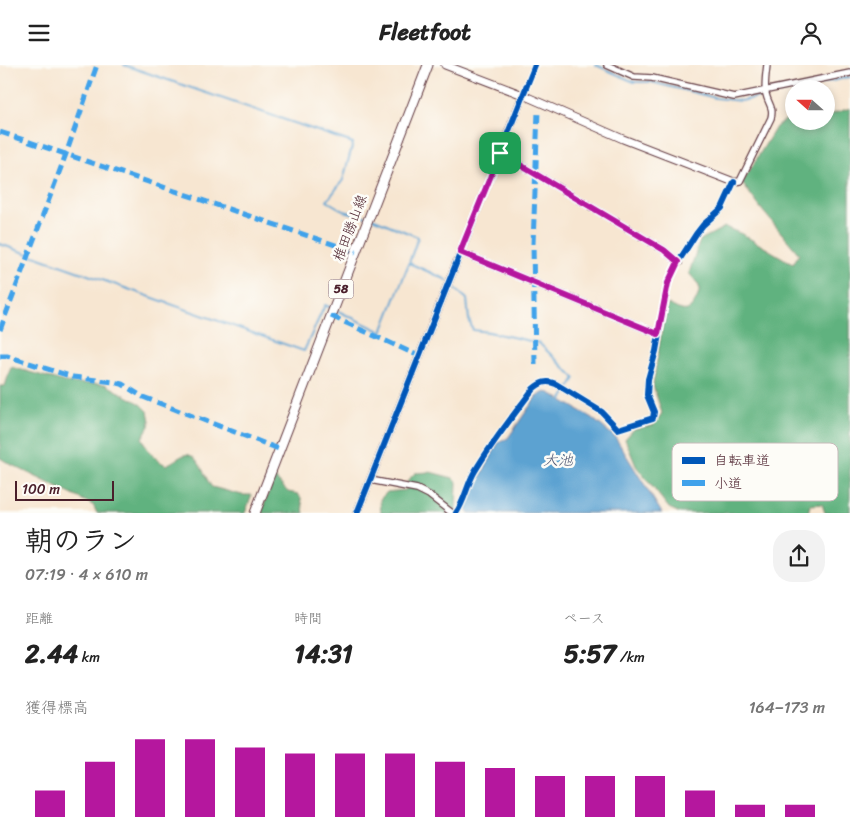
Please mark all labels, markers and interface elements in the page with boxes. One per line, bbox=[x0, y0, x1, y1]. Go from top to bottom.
text: Fleetfoot bbox=[379, 13, 471, 52]
icon: menu bbox=[25, 19, 53, 47]
icon: person bbox=[797, 19, 825, 47]
north arrow bbox=[785, 80, 835, 130]
map controls bbox=[785, 80, 835, 130]
pin bbox=[479, 132, 521, 174]
icon: arrive bbox=[486, 139, 514, 167]
street label: 椎田勝山線 bbox=[326, 191, 374, 265]
road number: 58 bbox=[328, 279, 354, 298]
legend bbox=[672, 443, 838, 501]
water label: 大池 bbox=[543, 447, 574, 473]
text: 自転車道 bbox=[714, 448, 770, 473]
text: 小道 bbox=[714, 471, 742, 496]
text: 100 m bbox=[22, 477, 60, 502]
scale bar bbox=[15, 478, 114, 501]
text: 朝のラン bbox=[25, 516, 137, 565]
button: share bbox=[773, 530, 825, 582]
text: 07:19 · 4 × 610 m bbox=[25, 560, 148, 589]
text: 距離 bbox=[25, 606, 53, 631]
text: 時間 bbox=[294, 606, 322, 631]
text: ペース bbox=[564, 606, 605, 631]
text: 2.44 bbox=[25, 631, 78, 676]
text: 14:31 bbox=[294, 631, 353, 676]
text: 5:57 bbox=[564, 631, 616, 676]
text: km bbox=[78, 645, 100, 670]
text: /km bbox=[616, 645, 645, 670]
text: 獲得標高 bbox=[25, 693, 89, 722]
text: 164–173 m bbox=[749, 693, 825, 722]

